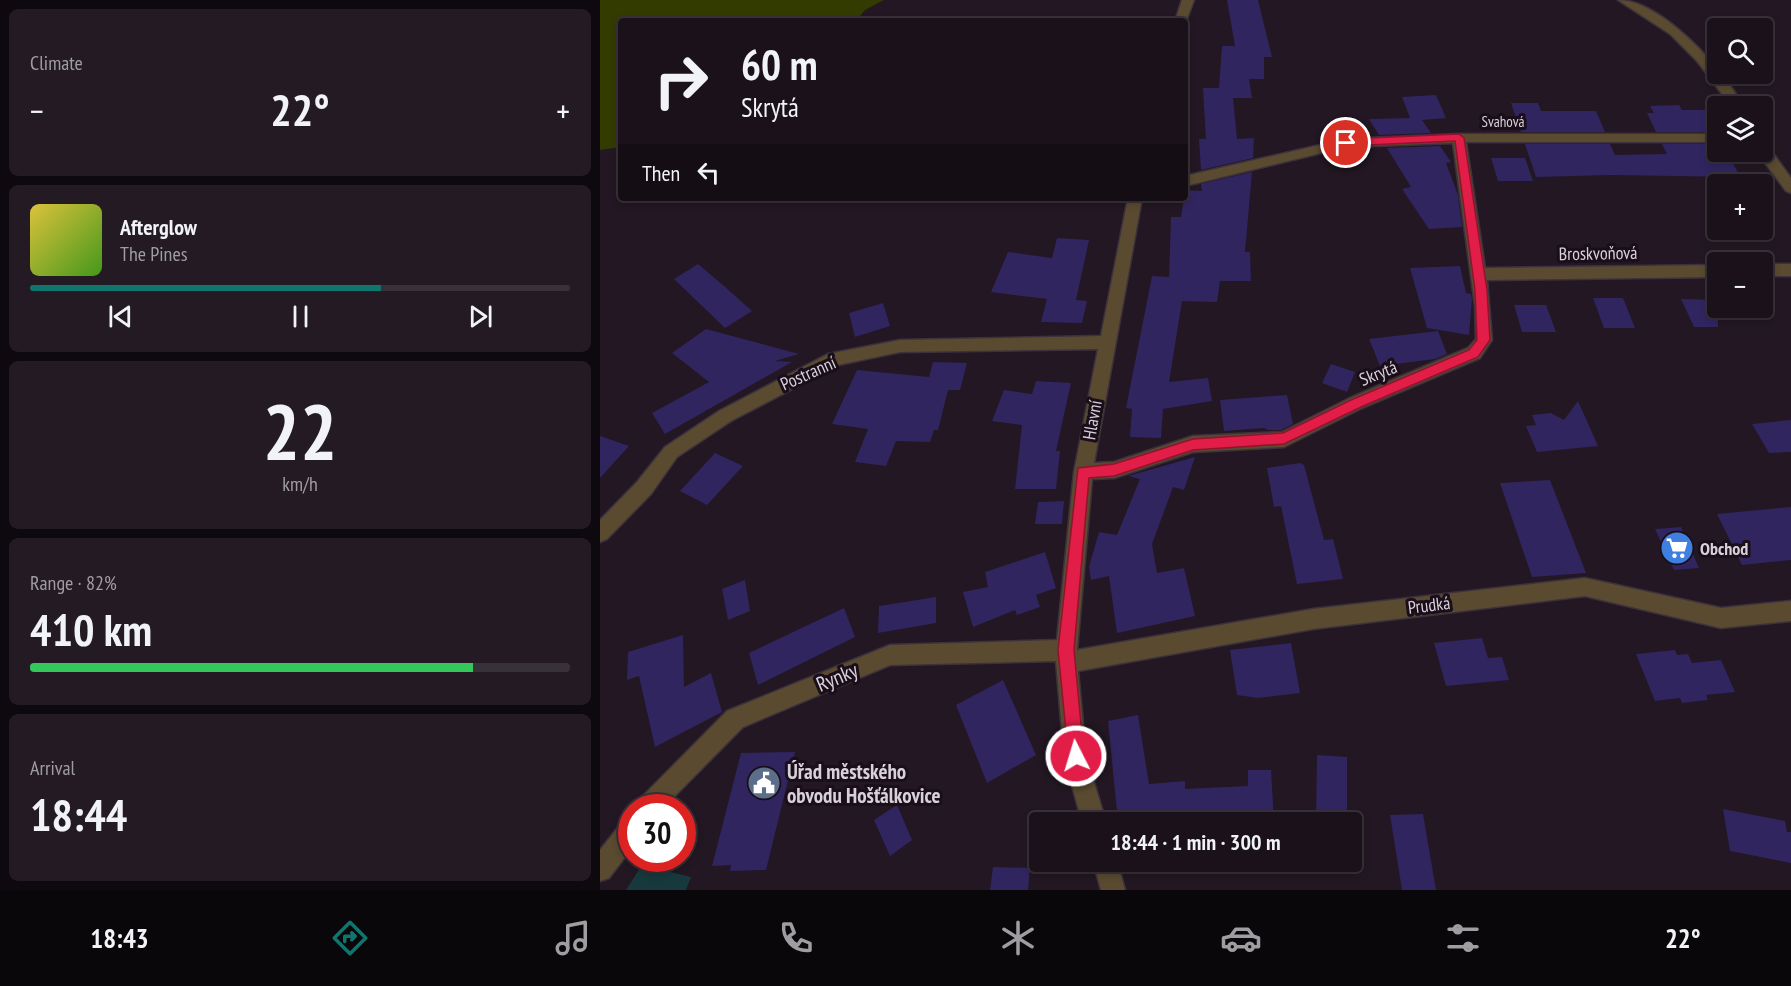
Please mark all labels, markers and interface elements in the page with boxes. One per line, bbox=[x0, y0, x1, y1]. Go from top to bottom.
map controls bbox=[1707, 18, 1773, 318]
button: search bbox=[1707, 18, 1773, 84]
text: 60 m bbox=[741, 37, 818, 92]
icon: right bbox=[642, 42, 720, 120]
text: Climate bbox=[30, 50, 83, 76]
text: 22° bbox=[270, 80, 330, 138]
text: − bbox=[30, 89, 44, 132]
text: + bbox=[556, 89, 570, 132]
text: Skrytá bbox=[741, 90, 799, 124]
button: layers bbox=[1707, 96, 1773, 162]
street label: Svahová bbox=[1482, 112, 1525, 131]
pin bbox=[1320, 117, 1371, 168]
icon: arrive bbox=[1329, 126, 1362, 159]
icon: left bbox=[692, 156, 725, 189]
text: Then bbox=[642, 159, 680, 187]
button: + bbox=[1707, 174, 1773, 240]
text: Afterglow bbox=[120, 213, 197, 241]
text: The Pines bbox=[120, 241, 187, 267]
street label: Broskvoňová bbox=[1558, 241, 1638, 265]
button: − bbox=[1707, 252, 1773, 318]
icon: previous bbox=[104, 300, 137, 333]
icon: pause bbox=[284, 300, 317, 333]
icon: next bbox=[464, 300, 497, 333]
street label: Postranní bbox=[777, 351, 839, 395]
street label: Skrytá bbox=[1356, 355, 1400, 391]
text: 22 bbox=[263, 381, 337, 482]
street label: Hlavní bbox=[1077, 398, 1107, 442]
text: km/h bbox=[282, 471, 318, 497]
supermarket icon: Obchod bbox=[1659, 530, 1695, 566]
place label: Obchod bbox=[1700, 537, 1748, 560]
text: Range · 82% bbox=[30, 570, 117, 596]
street label: Prudká bbox=[1407, 591, 1451, 619]
text: 410 km bbox=[30, 600, 152, 658]
street label: Rynky bbox=[812, 656, 862, 698]
position arrow bbox=[1044, 724, 1108, 788]
text: Arrival bbox=[30, 755, 75, 781]
place label: Úřad městského obvodu Hošťálkovice bbox=[787, 758, 941, 809]
public building icon: Úřad městského obvodu Hošťálkovice bbox=[746, 765, 782, 801]
text: 18:44 bbox=[30, 785, 127, 843]
speed limit sign: 30 bbox=[618, 794, 696, 872]
text: 18:44 · 1 min · 300 m bbox=[1110, 828, 1281, 856]
icon: directions bbox=[329, 917, 371, 959]
icon: music bbox=[552, 917, 594, 959]
icon: phone bbox=[775, 917, 817, 959]
icon: climate bbox=[997, 917, 1039, 959]
icon: car bbox=[1220, 917, 1262, 959]
icon: filters bbox=[1442, 917, 1484, 959]
text: 18:43 bbox=[90, 921, 149, 955]
text: 22° bbox=[1665, 921, 1701, 955]

